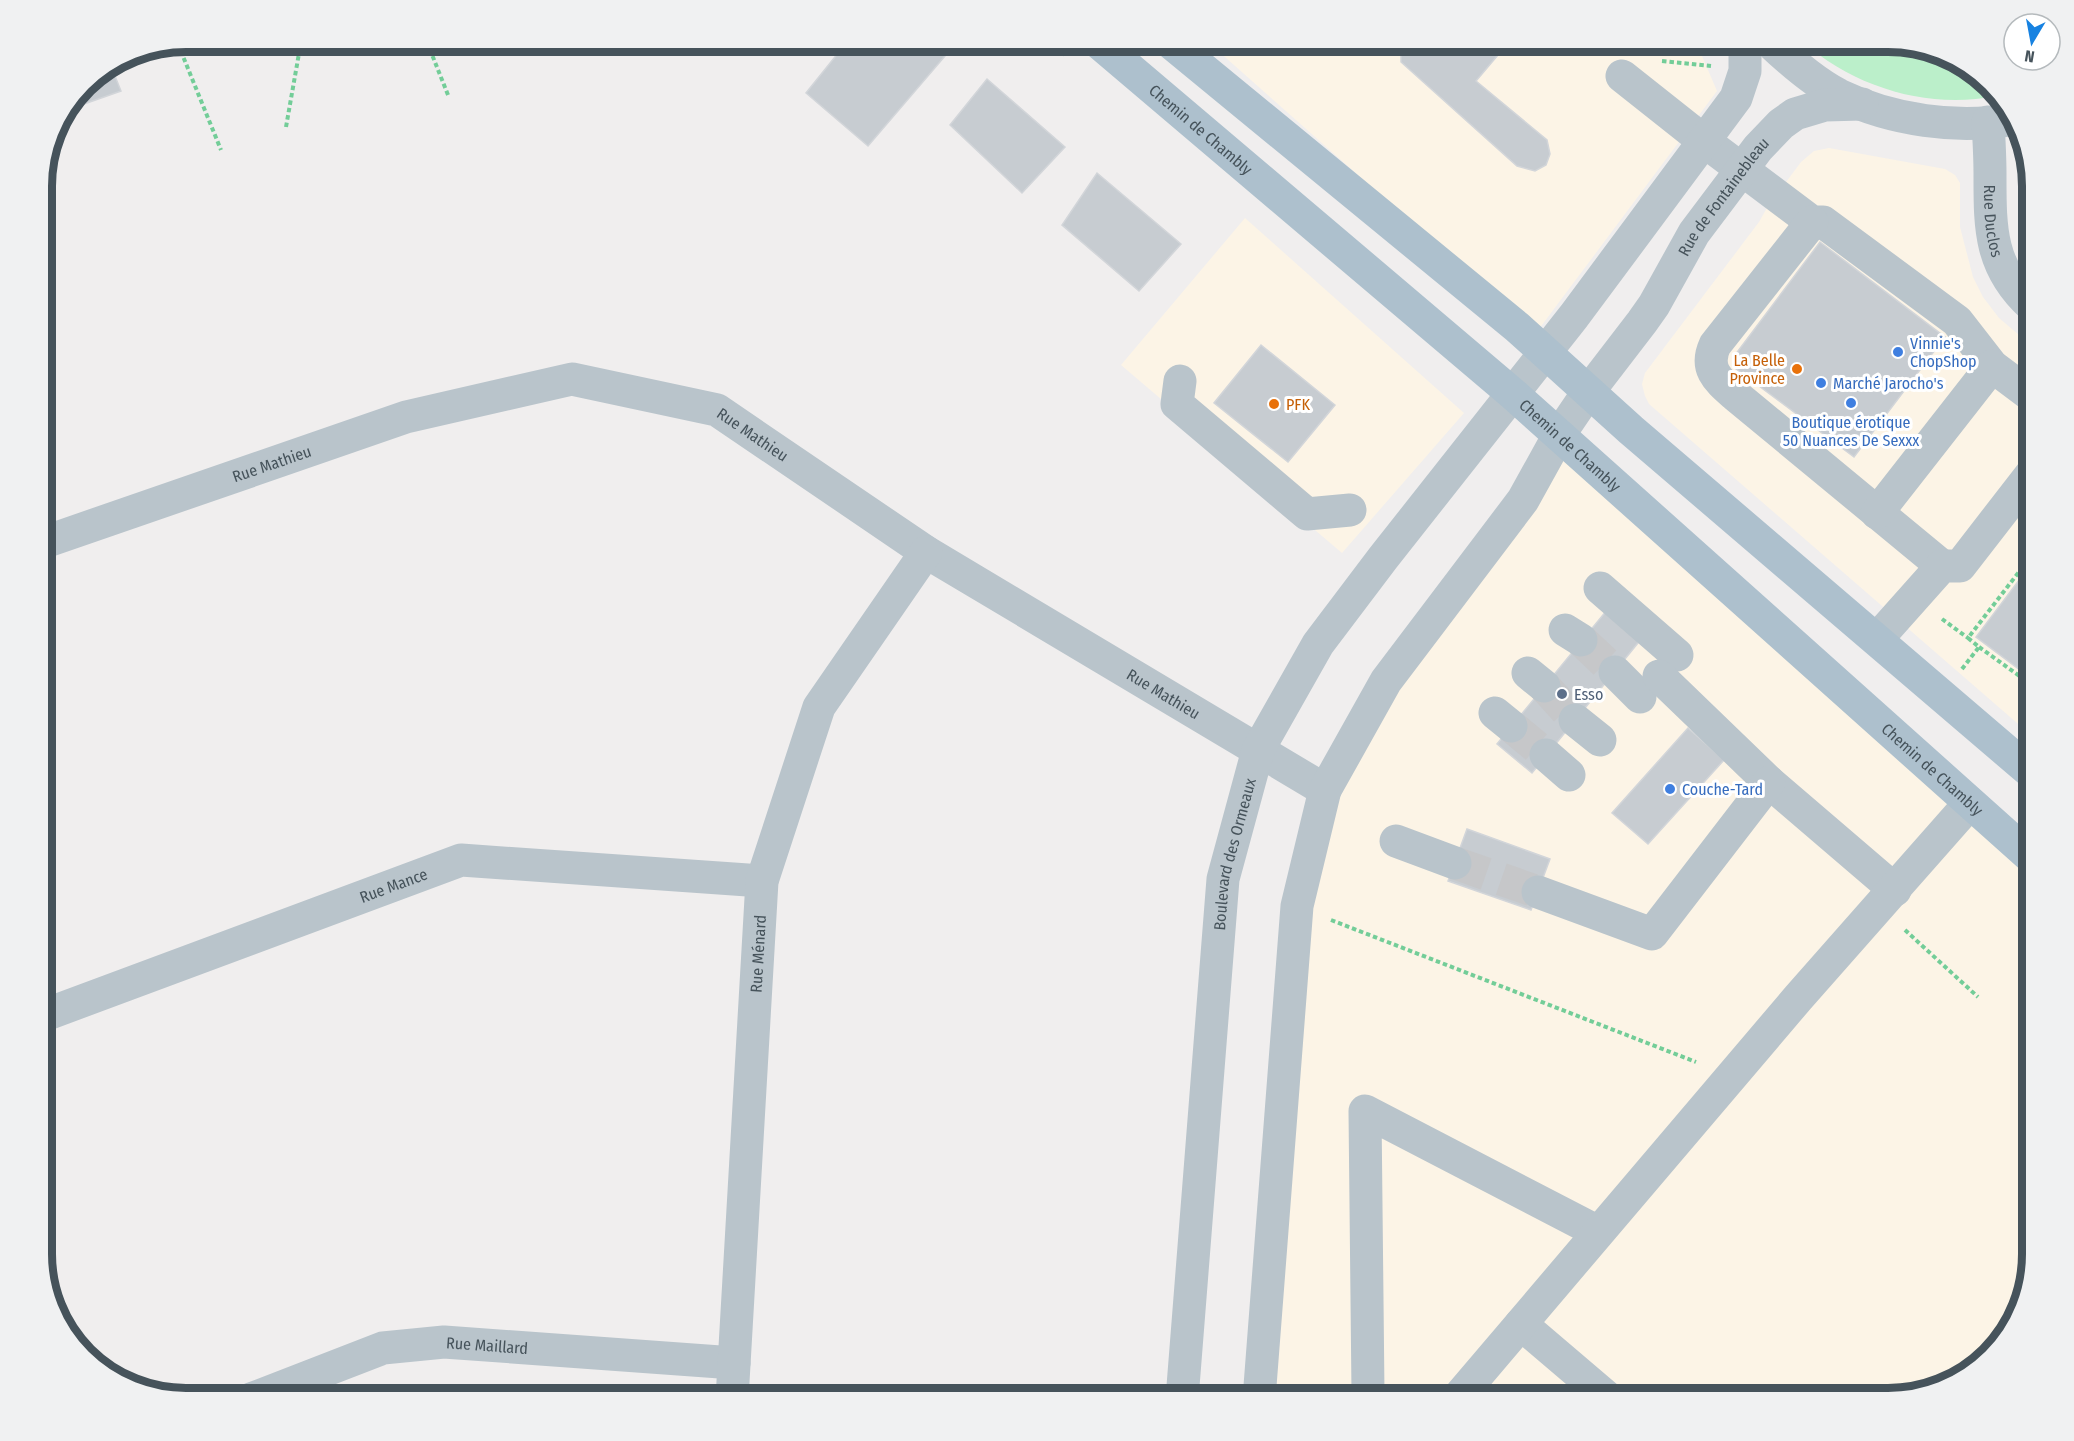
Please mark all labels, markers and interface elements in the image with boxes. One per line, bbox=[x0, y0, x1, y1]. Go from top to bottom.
north arrow bbox=[2002, 12, 2062, 72]
text: N bbox=[2023, 46, 2036, 66]
street label: Chemin de Chambly bbox=[1145, 81, 1257, 179]
street label: Rue de Fontainebleau bbox=[1674, 134, 1773, 259]
street label: Rue Duclos bbox=[1980, 185, 2007, 260]
place label: Vinnie's ChopShop bbox=[1910, 334, 1977, 371]
marker: Vinnie's ChopShop bbox=[1891, 345, 1905, 359]
place label: La Belle Province bbox=[1729, 351, 1785, 388]
marker: La Belle Province bbox=[1790, 362, 1804, 376]
place label: Marché Jarocho's bbox=[1833, 374, 1944, 393]
marker: Marché Jarocho's bbox=[1814, 376, 1828, 390]
place label: PFK bbox=[1286, 395, 1310, 414]
street label: Chemin de Chambly bbox=[1515, 395, 1625, 496]
marker: Boutique érotique 50 Nuances De Sexxx bbox=[1844, 396, 1858, 410]
marker: PFK bbox=[1267, 397, 1281, 411]
street label: Rue Mathieu bbox=[713, 404, 792, 466]
place label: Boutique érotique 50 Nuances De Sexxx bbox=[1783, 413, 1919, 450]
street label: Rue Mathieu bbox=[230, 442, 314, 486]
street label: Rue Mathieu bbox=[1123, 665, 1203, 723]
place label: Esso bbox=[1574, 685, 1603, 704]
marker: Esso bbox=[1555, 687, 1569, 701]
street label: Chemin de Chambly bbox=[1878, 719, 1987, 820]
street label: Boulevard des Ormeaux bbox=[1210, 776, 1260, 931]
place label: Couche-Tard bbox=[1682, 780, 1763, 799]
marker: Couche-Tard bbox=[1663, 782, 1677, 796]
street label: Rue Mance bbox=[357, 864, 430, 907]
street label: Rue Ménard bbox=[747, 914, 770, 993]
street label: Rue Maillard bbox=[445, 1333, 529, 1358]

